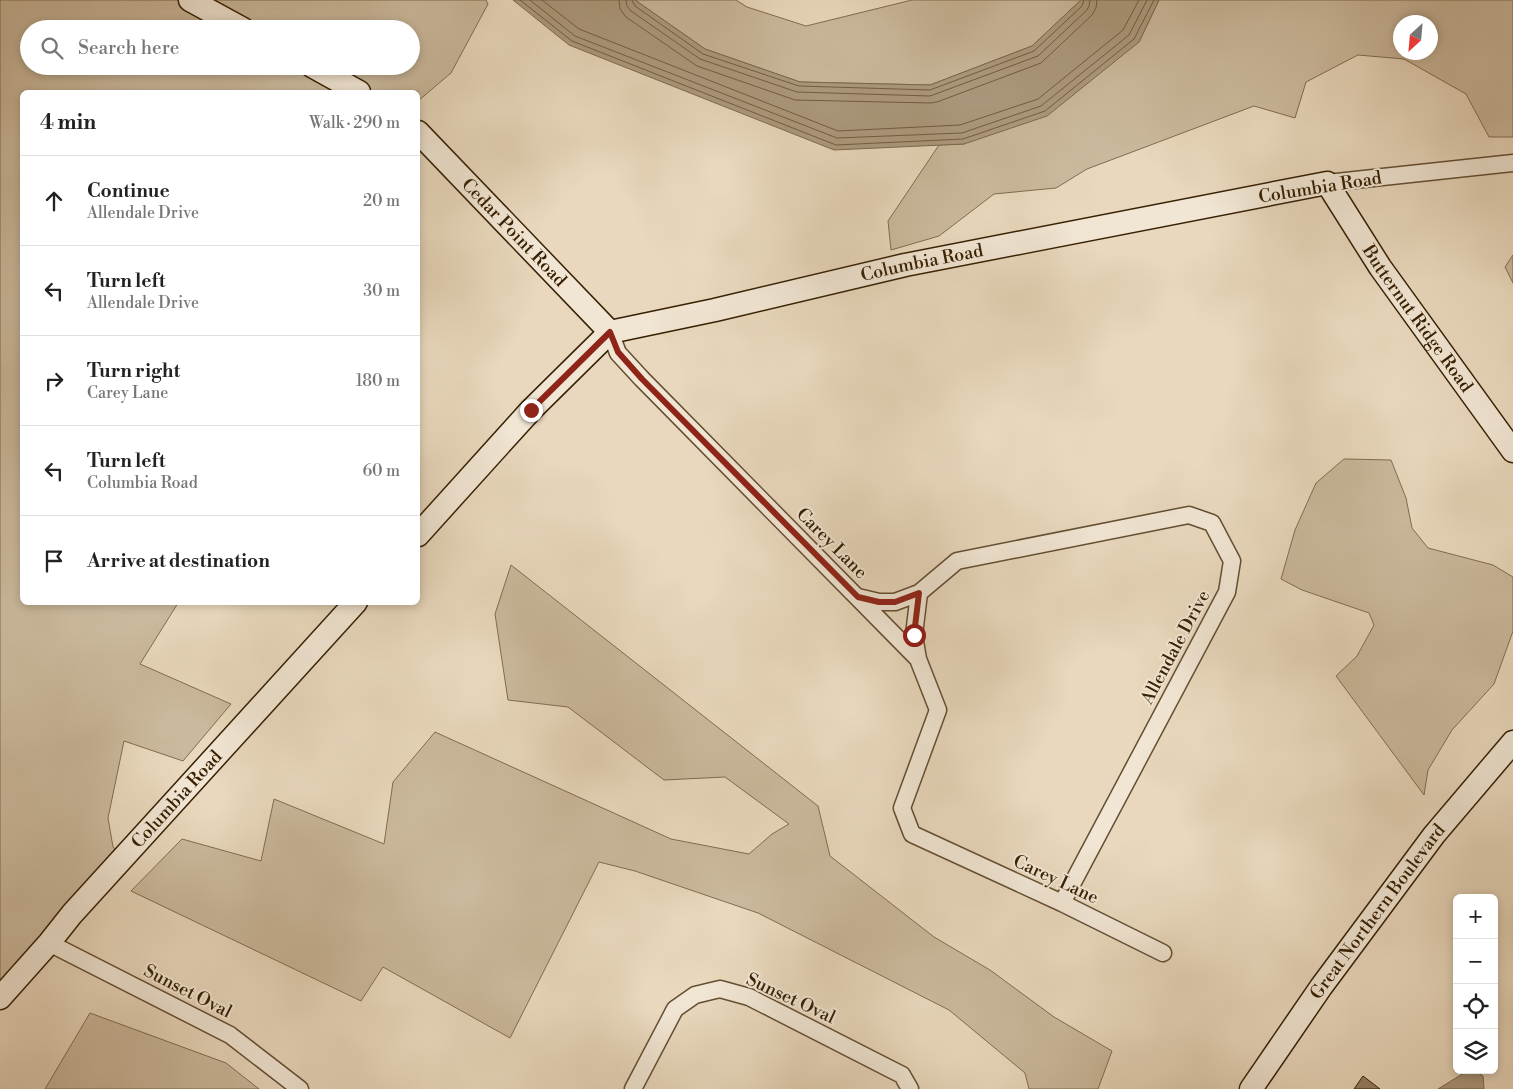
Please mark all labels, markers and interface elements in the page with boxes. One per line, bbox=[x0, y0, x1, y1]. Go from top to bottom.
north arrow bbox=[1393, 15, 1438, 60]
search box bbox=[20, 20, 420, 75]
icon: search bbox=[38, 34, 66, 62]
text: Search here bbox=[78, 36, 179, 60]
text: 4 min bbox=[40, 110, 96, 136]
text: Walk · 290 m bbox=[309, 113, 400, 133]
street label: Columbia Road bbox=[1257, 166, 1384, 209]
street label: Cedar Point Road bbox=[456, 173, 572, 292]
text: Continue bbox=[87, 179, 170, 203]
icon: ahead bbox=[40, 187, 68, 215]
text: 20 m bbox=[363, 191, 400, 211]
text: Allendale Drive bbox=[87, 203, 199, 223]
street label: Columbia Road bbox=[858, 239, 986, 287]
street label: Butternut Ridge Road bbox=[1356, 240, 1478, 398]
text: Turn left bbox=[87, 269, 166, 293]
icon: left bbox=[40, 277, 68, 305]
text: 30 m bbox=[363, 281, 400, 301]
text: Allendale Drive bbox=[87, 293, 199, 313]
text: Turn right bbox=[87, 359, 180, 383]
icon: right bbox=[40, 367, 68, 395]
text: 180 m bbox=[356, 371, 400, 391]
text: Carey Lane bbox=[87, 383, 168, 403]
route end bbox=[520, 399, 543, 422]
text: Turn left bbox=[87, 449, 166, 473]
icon: left bbox=[40, 457, 68, 485]
text: 60 m bbox=[362, 461, 400, 481]
text: Columbia Road bbox=[87, 473, 198, 493]
street label: Carey Lane bbox=[791, 503, 872, 584]
icon: arrive bbox=[40, 547, 68, 575]
text: Arrive at destination bbox=[87, 549, 270, 573]
street label: Allendale Drive bbox=[1135, 586, 1215, 709]
route start bbox=[903, 624, 926, 647]
street label: Columbia Road bbox=[126, 745, 228, 853]
street label: Great Northern Boulevard bbox=[1305, 819, 1451, 1004]
street label: Carey Lane bbox=[1010, 850, 1102, 909]
map controls bbox=[1453, 894, 1498, 1074]
button: + bbox=[1453, 894, 1498, 939]
button: − bbox=[1453, 939, 1498, 984]
street label: Sunset Oval bbox=[140, 959, 236, 1024]
street label: Sunset Oval bbox=[743, 968, 840, 1029]
button: locate bbox=[1453, 984, 1498, 1029]
button: layers bbox=[1453, 1029, 1498, 1074]

